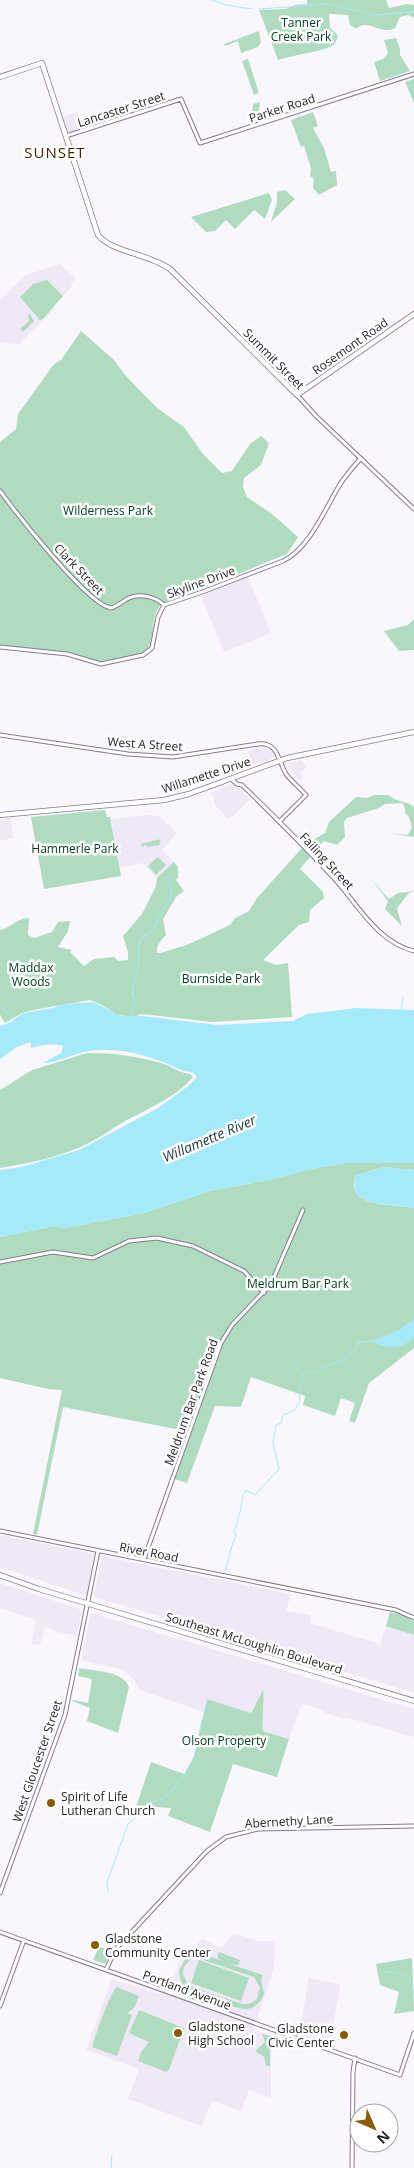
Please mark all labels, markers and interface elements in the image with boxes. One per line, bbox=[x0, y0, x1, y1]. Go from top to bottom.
park label: Tanner Creek Park bbox=[271, 14, 332, 45]
street label: Lancaster Street bbox=[75, 87, 167, 131]
street label: Parker Road bbox=[247, 89, 317, 127]
district label: SUNSET bbox=[24, 142, 86, 162]
street label: Rosemont Road bbox=[309, 314, 391, 378]
street label: Summit Street bbox=[240, 325, 308, 393]
park label: Wilderness Park bbox=[63, 502, 154, 519]
street label: Clark Street bbox=[50, 540, 108, 598]
street label: Skyline Drive bbox=[164, 562, 238, 602]
street label: West A Street bbox=[107, 733, 183, 755]
street label: Willamette Drive bbox=[159, 753, 253, 797]
street label: Failing Street bbox=[296, 829, 358, 893]
park label: Hammerle Park bbox=[31, 840, 119, 857]
park label: Maddax Woods bbox=[8, 959, 54, 990]
park label: Burnside Park bbox=[182, 970, 261, 987]
water label: Willamette River bbox=[159, 1110, 259, 1166]
park label: Meldrum Bar Park bbox=[247, 1275, 350, 1292]
street label: Meldrum Bar Park Road bbox=[160, 1336, 222, 1468]
street label: River Road bbox=[118, 1538, 180, 1566]
street label: Southeast McLoughlin Boulevard bbox=[163, 1608, 345, 1678]
street label: West Gloucester Street bbox=[8, 1698, 66, 1824]
park label: Olson Property bbox=[182, 1732, 267, 1749]
place label: Spirit of Life Lutheran Church bbox=[61, 1788, 155, 1819]
marker: Spirit of Life Lutheran Church bbox=[45, 1797, 57, 1809]
street label: Abernethy Lane bbox=[244, 1810, 334, 1832]
place label: Gladstone Community Center bbox=[105, 1930, 211, 1961]
marker: Gladstone Community Center bbox=[89, 1939, 101, 1951]
street label: Portland Avenue bbox=[140, 1966, 234, 2014]
place label: Gladstone High School bbox=[188, 2018, 254, 2049]
place label: Gladstone Civic Center bbox=[268, 2020, 334, 2051]
marker: Gladstone High School bbox=[172, 2027, 184, 2039]
marker: Gladstone Civic Center bbox=[338, 2029, 350, 2041]
north arrow bbox=[349, 2103, 399, 2153]
text: N bbox=[373, 2127, 394, 2148]

